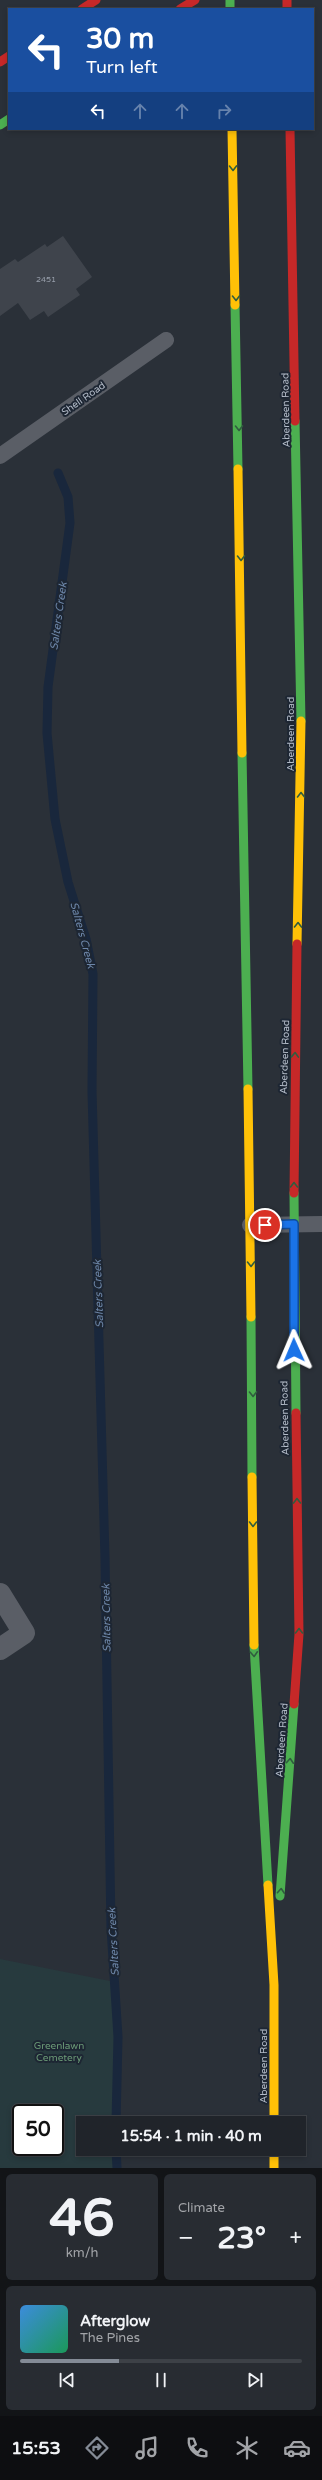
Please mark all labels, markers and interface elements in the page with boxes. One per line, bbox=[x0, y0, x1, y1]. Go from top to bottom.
text: 30 m bbox=[86, 22, 154, 56]
icon: left bbox=[20, 24, 72, 76]
text: Turn left bbox=[86, 56, 158, 78]
icon: left bbox=[87, 100, 109, 122]
icon: ahead bbox=[129, 100, 151, 122]
icon: ahead bbox=[171, 100, 193, 122]
icon: right bbox=[213, 100, 235, 122]
one-way arrow bbox=[229, 165, 237, 171]
house number: 2451 bbox=[36, 275, 56, 284]
one-way arrow bbox=[231, 295, 240, 301]
street label: Aberdeen Road bbox=[279, 373, 293, 447]
street label: Shell Road bbox=[59, 379, 108, 418]
one-way arrow bbox=[234, 425, 243, 431]
one-way arrow bbox=[236, 555, 245, 561]
water label: Salters Creek bbox=[47, 580, 70, 651]
street label: Aberdeen Road bbox=[285, 697, 297, 771]
one-way arrow bbox=[297, 792, 305, 798]
water label: Salters Creek bbox=[67, 900, 98, 971]
one-way arrow bbox=[294, 922, 303, 928]
street label: Aberdeen Road bbox=[278, 1020, 292, 1094]
one-way arrow bbox=[291, 1052, 299, 1058]
one-way arrow bbox=[290, 1182, 298, 1188]
pin bbox=[248, 1208, 282, 1242]
icon: arrive bbox=[254, 1214, 276, 1236]
water label: Salters Creek bbox=[91, 1259, 106, 1328]
one-way arrow bbox=[247, 1261, 255, 1267]
position arrow bbox=[273, 1329, 315, 1371]
street label: Aberdeen Road bbox=[278, 1381, 292, 1455]
one-way arrow bbox=[249, 1391, 257, 1397]
one-way arrow bbox=[293, 1498, 301, 1504]
one-way arrow bbox=[249, 1521, 257, 1527]
water label: Salters Creek bbox=[99, 1583, 114, 1652]
one-way arrow bbox=[295, 1628, 303, 1634]
one-way arrow bbox=[250, 1651, 259, 1657]
street label: Aberdeen Road bbox=[273, 1702, 291, 1778]
one-way arrow bbox=[286, 1758, 295, 1764]
one-way arrow bbox=[276, 1888, 285, 1894]
water label: Salters Creek bbox=[105, 1906, 122, 1977]
street label: Aberdeen Road bbox=[258, 2029, 270, 2103]
park label: Greenlawn Cemetery bbox=[34, 2040, 84, 2064]
speed limit sign: 50 bbox=[12, 2104, 64, 2156]
text: 15:54 · 1 min · 40 m bbox=[120, 2127, 262, 2145]
text: 46 bbox=[49, 2187, 115, 2250]
text: Climate bbox=[178, 2200, 225, 2216]
text: 23° bbox=[217, 2220, 266, 2257]
text: − bbox=[178, 2225, 194, 2251]
text: + bbox=[290, 2225, 302, 2251]
text: km/h bbox=[66, 2245, 98, 2261]
text: Afterglow bbox=[80, 2312, 150, 2330]
text: The Pines bbox=[80, 2330, 140, 2346]
icon: previous bbox=[56, 2369, 78, 2391]
icon: pause bbox=[150, 2369, 172, 2391]
icon: next bbox=[244, 2369, 266, 2391]
icon: directions bbox=[83, 2434, 111, 2462]
icon: music bbox=[133, 2434, 161, 2462]
icon: phone bbox=[183, 2434, 211, 2462]
icon: climate bbox=[233, 2434, 261, 2462]
icon: car bbox=[283, 2434, 311, 2462]
text: 15:53 bbox=[11, 2437, 61, 2459]

